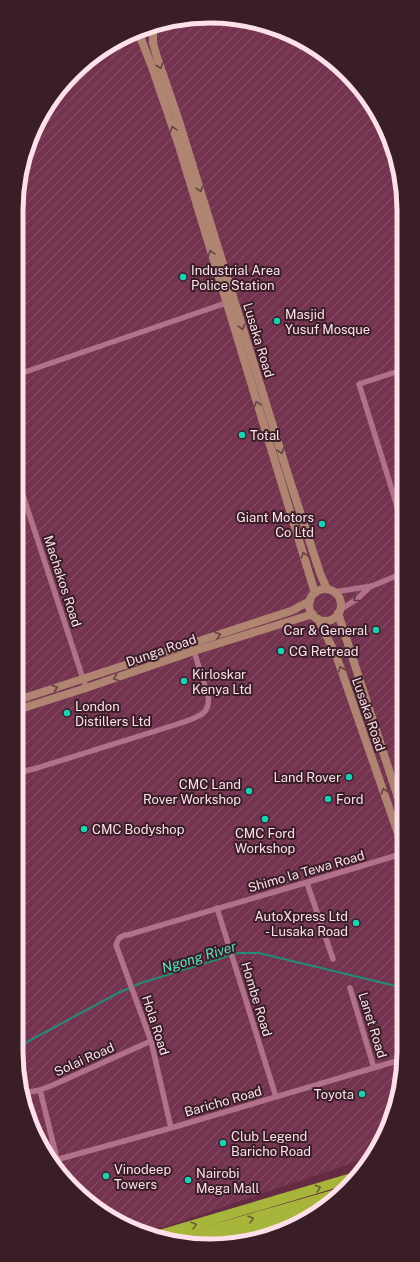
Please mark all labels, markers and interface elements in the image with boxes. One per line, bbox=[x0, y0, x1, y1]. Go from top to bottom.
one-way arrow bbox=[156, 62, 164, 69]
one-way arrow bbox=[169, 126, 178, 133]
one-way arrow bbox=[195, 186, 204, 193]
one-way arrow bbox=[207, 250, 216, 257]
place label: Industrial Area Police Station bbox=[191, 263, 280, 293]
marker: Industrial Area Police Station bbox=[178, 272, 188, 282]
street label: Lusaka Road bbox=[240, 301, 277, 379]
place label: Masjid Yusuf Mosque bbox=[285, 307, 370, 337]
marker: Masjid Yusuf Mosque bbox=[272, 316, 282, 326]
one-way arrow bbox=[237, 323, 246, 330]
one-way arrow bbox=[253, 401, 262, 408]
place label: Total bbox=[250, 428, 280, 443]
marker: Total bbox=[237, 430, 247, 440]
one-way arrow bbox=[276, 448, 285, 455]
place label: Giant Motors Co Ltd bbox=[236, 510, 314, 540]
marker: Giant Motors Co Ltd bbox=[317, 519, 327, 529]
street label: Machakos Road bbox=[41, 534, 84, 629]
one-way arrow bbox=[300, 552, 308, 559]
one-way arrow bbox=[354, 594, 361, 601]
place label: Car & General bbox=[284, 623, 368, 638]
marker: Car & General bbox=[371, 625, 381, 635]
street label: Dunga Road bbox=[124, 631, 198, 669]
one-way arrow bbox=[214, 631, 221, 640]
place label: CG Retread bbox=[289, 644, 359, 659]
marker: CG Retread bbox=[276, 646, 286, 656]
one-way arrow bbox=[337, 665, 345, 672]
place label: Kirloskar Kenya Ltd bbox=[192, 667, 252, 697]
one-way arrow bbox=[113, 673, 120, 682]
street label: Lusaka Road bbox=[349, 675, 388, 753]
marker: Kirloskar Kenya Ltd bbox=[179, 676, 189, 686]
one-way arrow bbox=[51, 684, 58, 693]
place label: London Distillers Ltd bbox=[75, 699, 151, 729]
marker: London Distillers Ltd bbox=[62, 708, 72, 718]
place label: Land Rover bbox=[273, 770, 341, 785]
marker: Land Rover bbox=[344, 772, 354, 782]
place label: CMC Land Rover Workshop bbox=[143, 777, 241, 807]
marker: CMC Land Rover Workshop bbox=[244, 786, 254, 796]
one-way arrow bbox=[380, 788, 388, 795]
place label: Ford bbox=[336, 792, 364, 807]
marker: Ford bbox=[323, 794, 333, 804]
marker: CMC Ford Workshop bbox=[260, 814, 270, 824]
place label: CMC Bodyshop bbox=[92, 822, 185, 837]
marker: CMC Bodyshop bbox=[79, 824, 89, 834]
place label: CMC Ford Workshop bbox=[235, 826, 296, 856]
street label: Shimo la Tewa Road bbox=[246, 848, 366, 895]
place label: AutoXpress Ltd - Lusaka Road bbox=[254, 909, 348, 939]
marker: AutoXpress Ltd - Lusaka Road bbox=[351, 918, 361, 928]
water label: Ngong River bbox=[160, 938, 239, 976]
street label: Hombe Road bbox=[238, 960, 275, 1038]
street label: Lanet Road bbox=[355, 990, 390, 1060]
street label: Hola Road bbox=[139, 993, 172, 1057]
street label: Solai Road bbox=[52, 1040, 117, 1079]
street label: Baricho Road bbox=[183, 1083, 264, 1120]
place label: Toyota bbox=[314, 1087, 354, 1102]
marker: Toyota bbox=[357, 1089, 367, 1099]
place label: Club Legend Baricho Road bbox=[231, 1129, 311, 1159]
marker: Club Legend Baricho Road bbox=[218, 1138, 228, 1148]
place label: Vinodeep Towers bbox=[114, 1162, 171, 1192]
place label: Nairobi Mega Mall bbox=[196, 1166, 259, 1196]
marker: Vinodeep Towers bbox=[101, 1171, 111, 1181]
marker: Nairobi Mega Mall bbox=[183, 1175, 193, 1185]
one-way arrow bbox=[315, 1184, 322, 1193]
one-way arrow bbox=[247, 1215, 254, 1224]
one-way arrow bbox=[190, 1221, 197, 1230]

